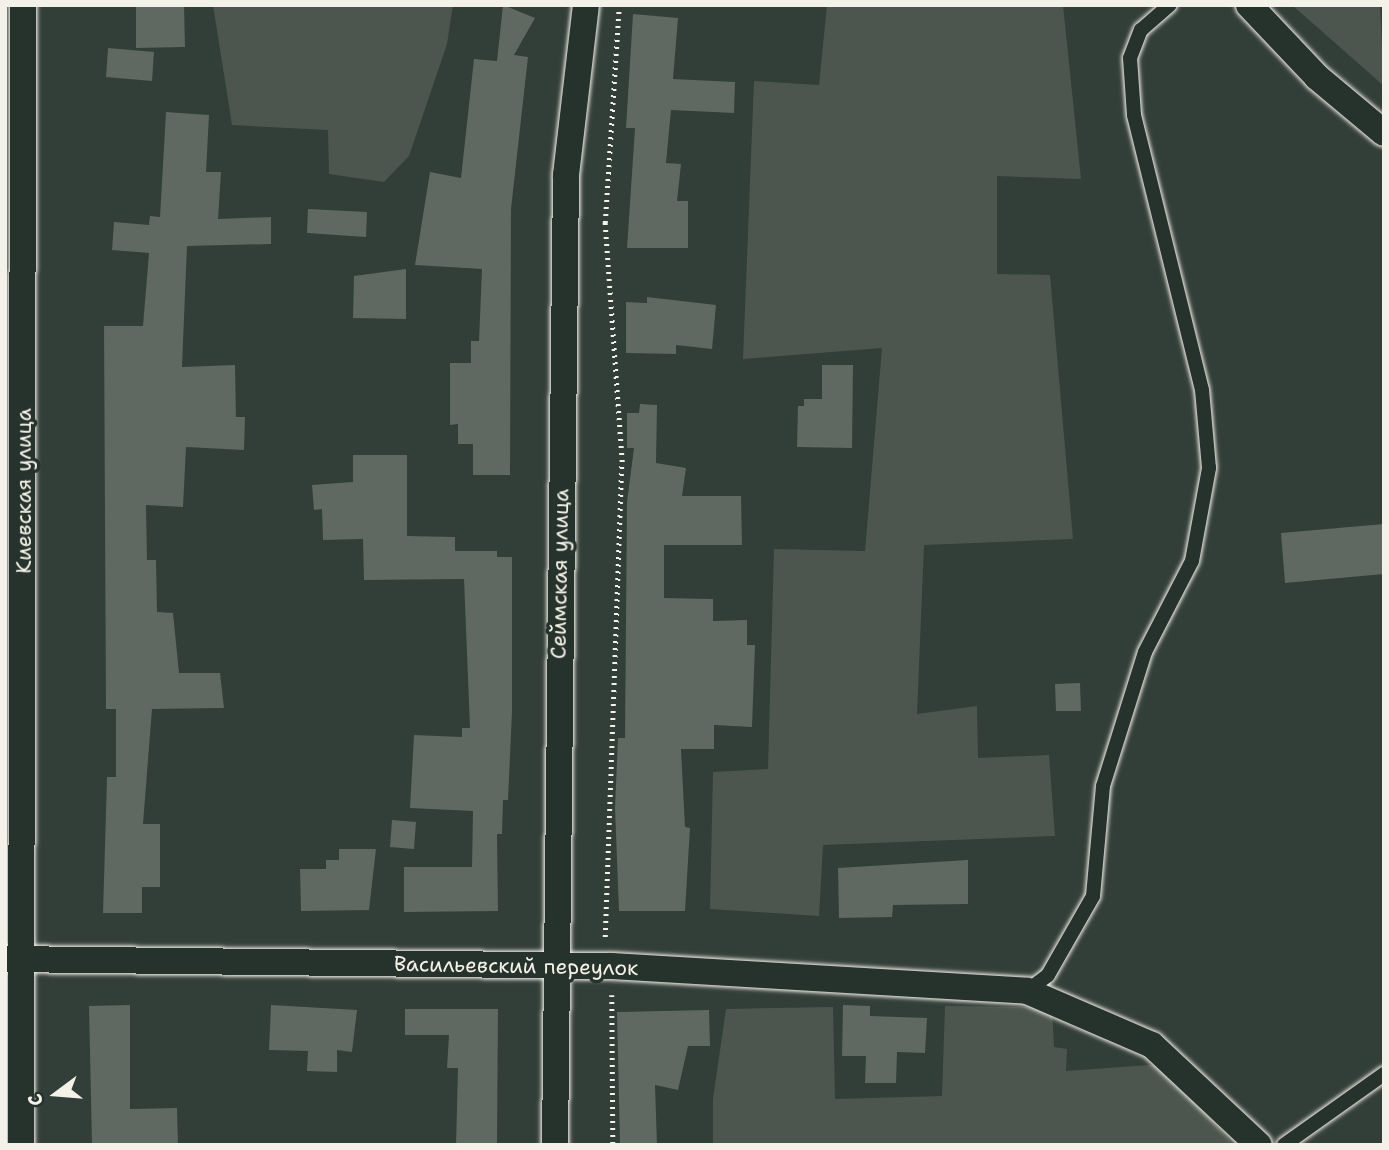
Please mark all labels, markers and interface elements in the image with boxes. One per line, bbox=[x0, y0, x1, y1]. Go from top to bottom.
street label: Киевская улица bbox=[11, 408, 37, 574]
street label: Сеймская улица bbox=[546, 489, 574, 659]
street label: Васильевский переулок bbox=[394, 951, 638, 981]
north arrow bbox=[21, 1059, 91, 1129]
text: С bbox=[22, 1091, 49, 1109]

